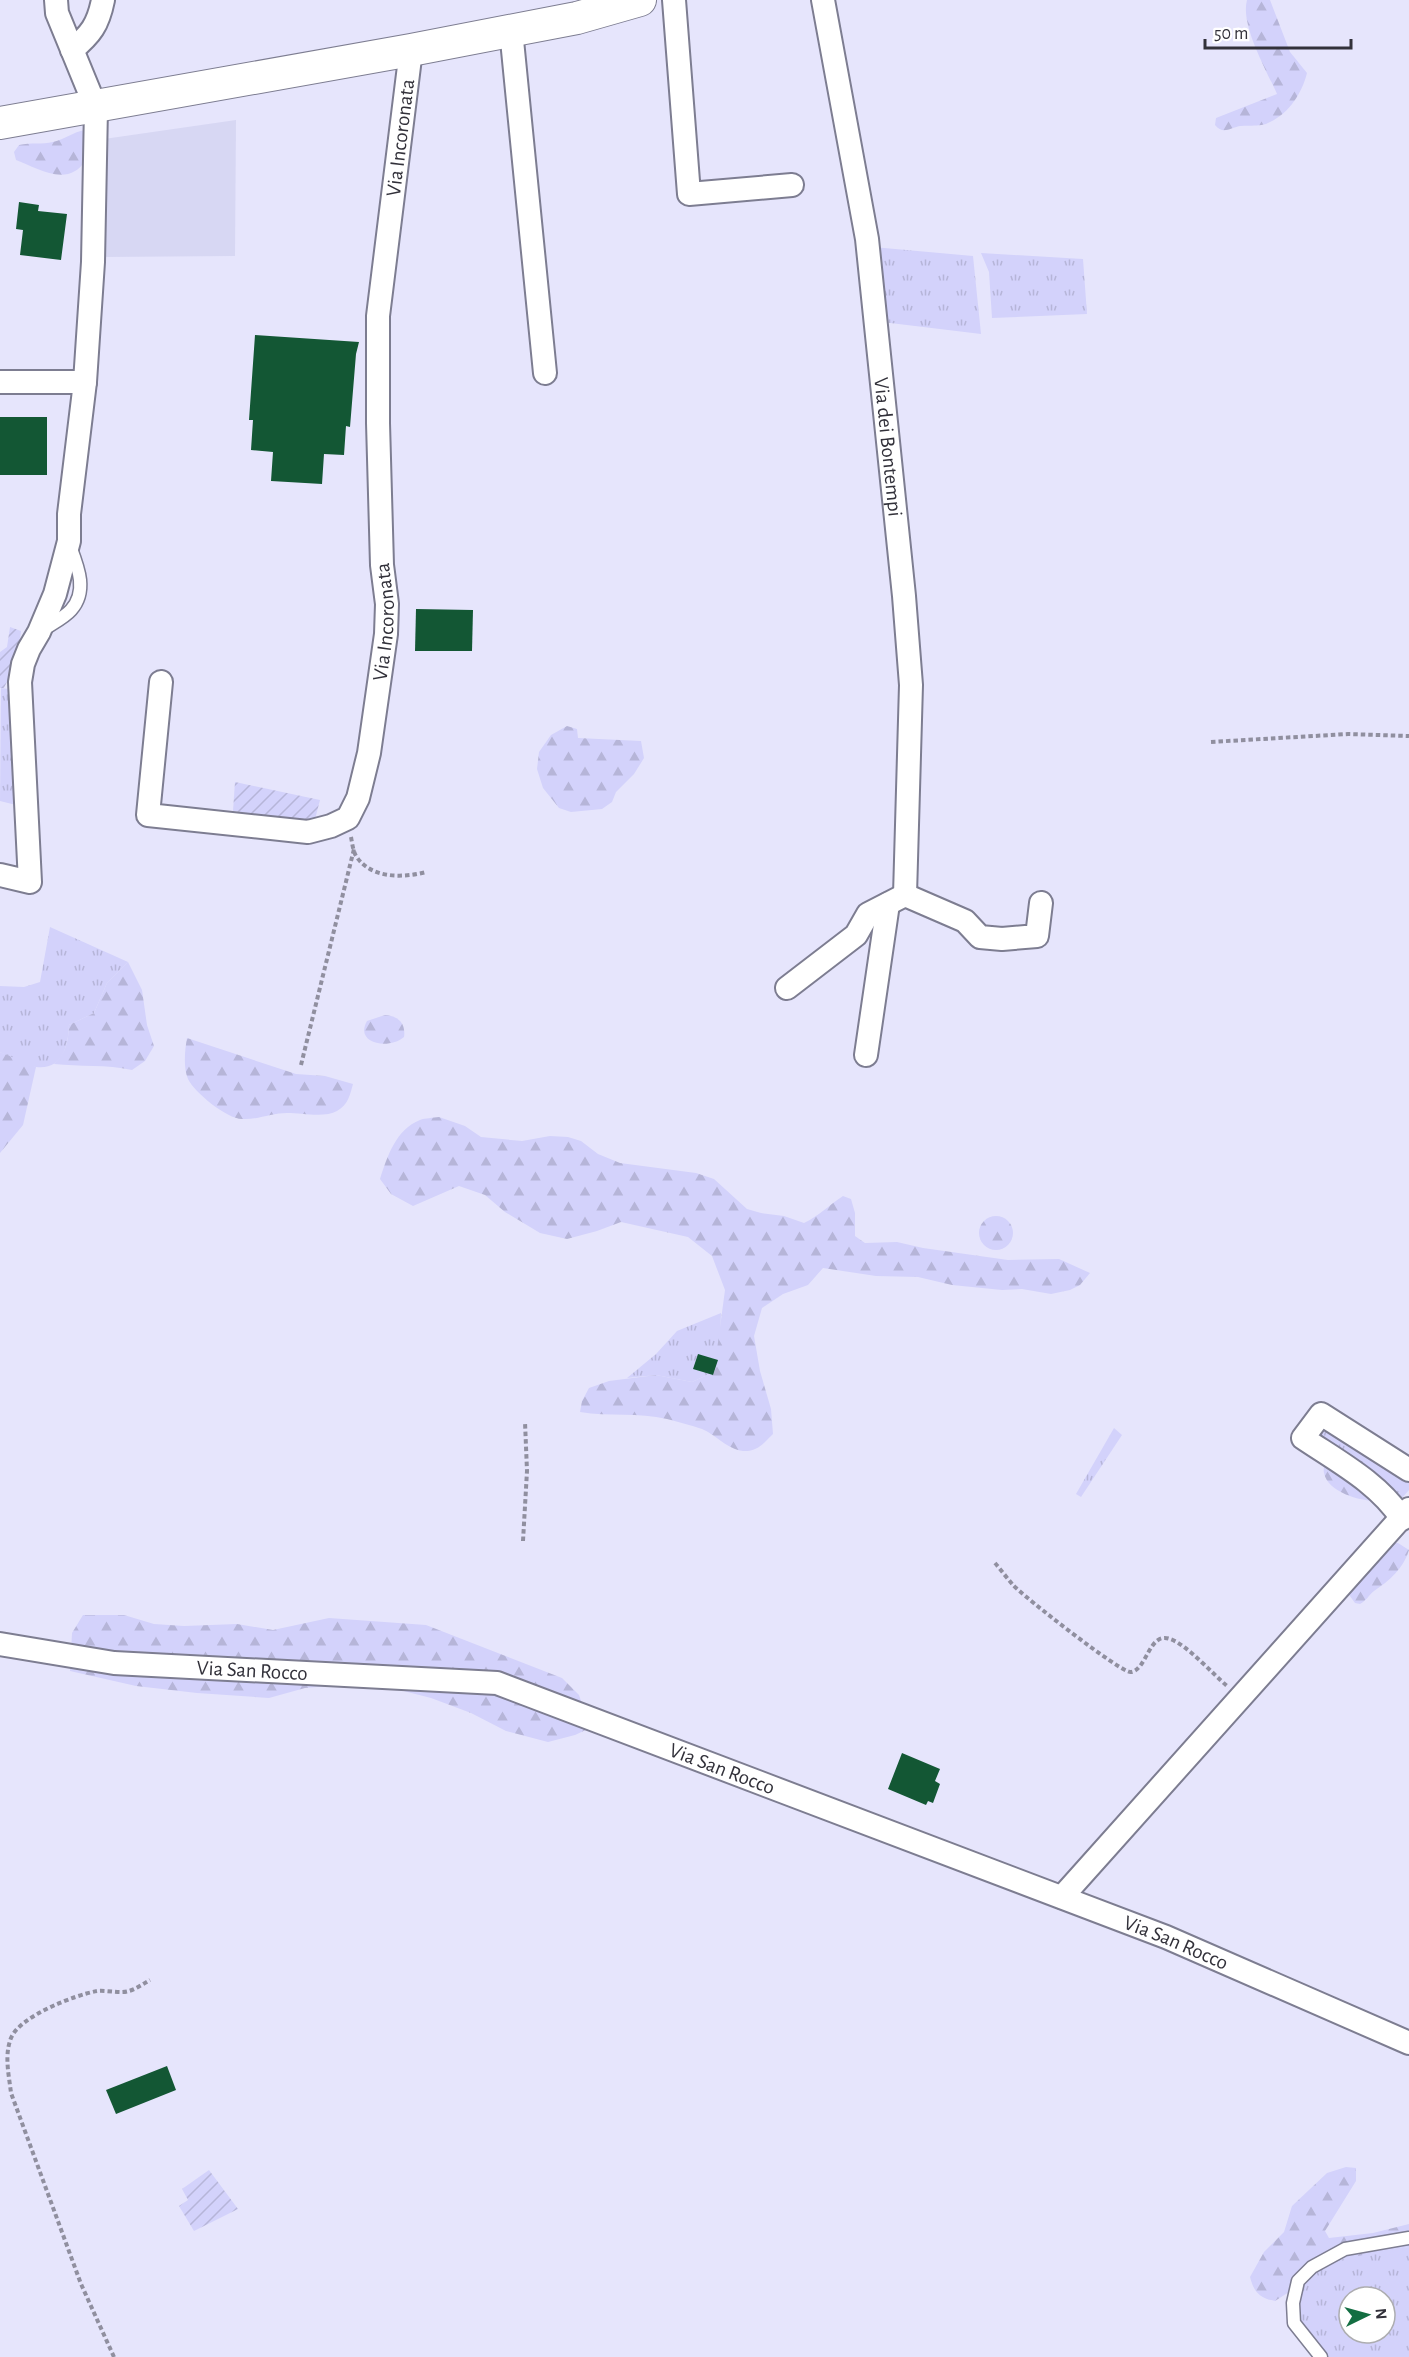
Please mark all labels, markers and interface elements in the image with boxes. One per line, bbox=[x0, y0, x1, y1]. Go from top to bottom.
scale bar bbox=[1205, 12, 1350, 50]
text: 50 m bbox=[1214, 25, 1248, 43]
street label: Via Incoronata bbox=[383, 77, 418, 198]
street label: Via dei Bontempi bbox=[870, 376, 906, 518]
street label: Via Incoronata bbox=[369, 561, 398, 682]
street label: Via San Rocco bbox=[196, 1657, 308, 1684]
street label: Via San Rocco bbox=[666, 1739, 778, 1799]
street label: Via San Rocco bbox=[1121, 1912, 1231, 1974]
north arrow bbox=[1337, 2285, 1397, 2345]
text: N bbox=[1372, 2308, 1389, 2320]

